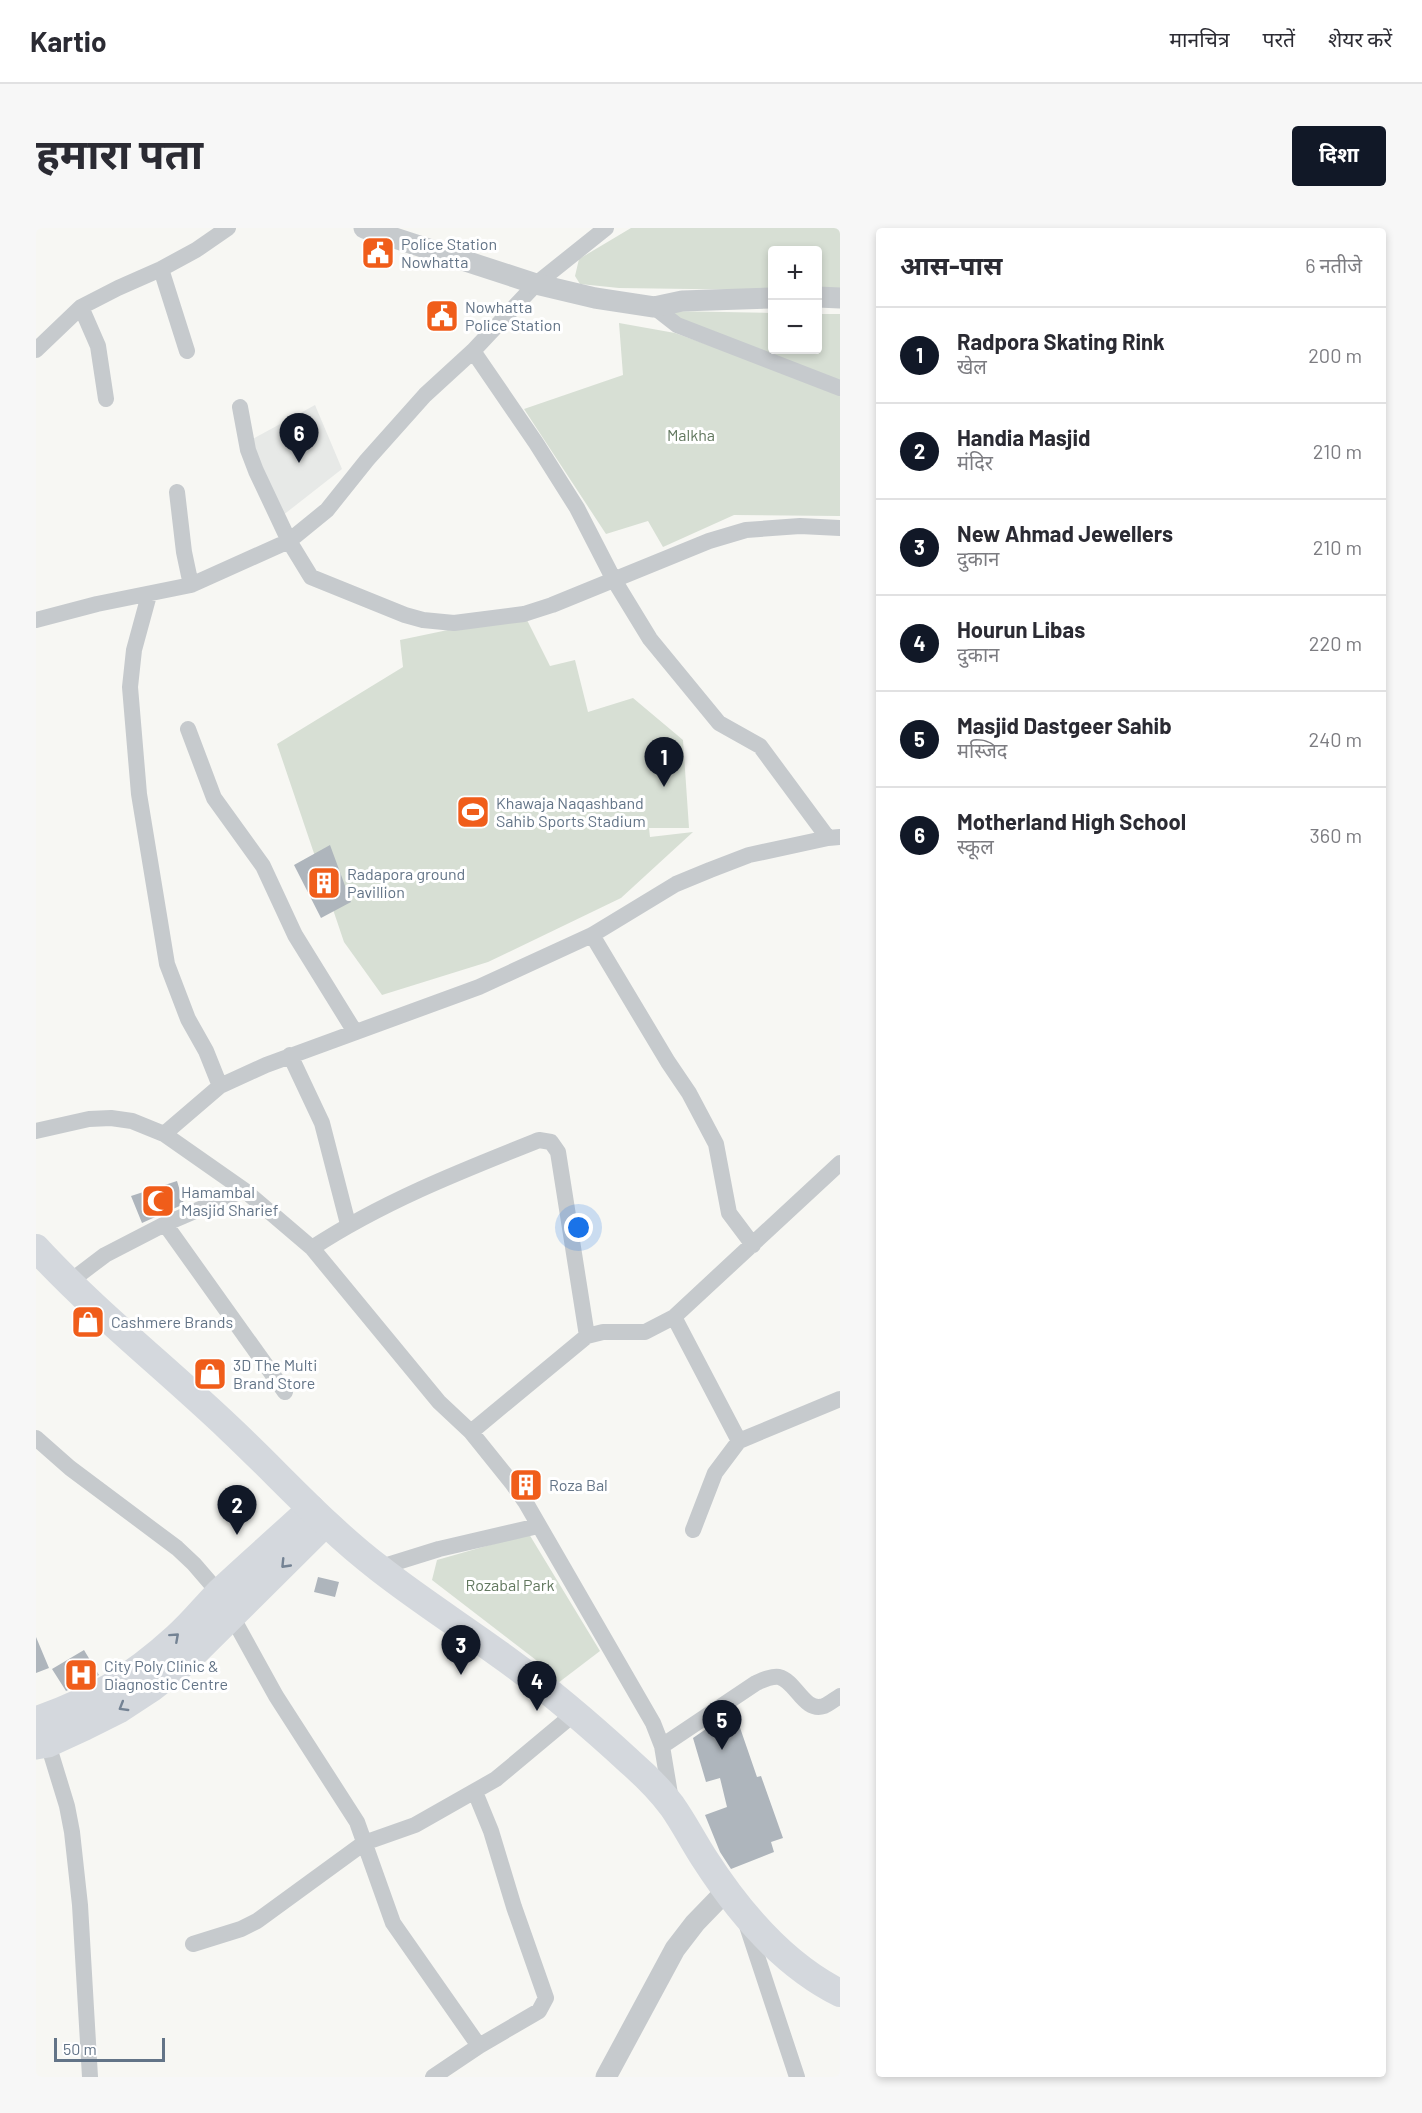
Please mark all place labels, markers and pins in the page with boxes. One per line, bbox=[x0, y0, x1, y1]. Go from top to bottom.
place label: Police Station Nowhatta bbox=[401, 234, 497, 271]
public building icon: Police Station Nowhatta bbox=[360, 235, 396, 271]
place label: Nowhatta Police Station bbox=[465, 297, 561, 334]
public building icon: Nowhatta Police Station bbox=[424, 298, 460, 334]
pin: 6 bbox=[280, 414, 318, 463]
pin: 1 bbox=[644, 738, 684, 787]
place label: Khawaja Naqashband Sahib Sports Stadium bbox=[496, 793, 646, 830]
sports icon: Khawaja Naqashband Sahib Sports Stadium bbox=[455, 794, 491, 830]
place label: Radapora ground Pavillion bbox=[347, 864, 465, 901]
building icon: Radapora ground Pavillion bbox=[306, 865, 342, 901]
place label: Hamambal Masjid Sharief bbox=[181, 1182, 279, 1219]
mosque icon: Hamambal Masjid Sharief bbox=[140, 1183, 176, 1219]
shop icon: Cashmere Brands bbox=[70, 1304, 106, 1340]
place label: Cashmere Brands bbox=[111, 1312, 233, 1331]
place label: 3D The Multi Brand Store bbox=[233, 1355, 317, 1392]
shop icon: 3D The Multi Brand Store bbox=[192, 1356, 228, 1392]
building icon: Roza Bal bbox=[508, 1467, 544, 1503]
place label: Roza Bal bbox=[549, 1475, 608, 1494]
pin: 2 bbox=[218, 1486, 256, 1535]
pin: 3 bbox=[442, 1626, 480, 1675]
place label: City Poly Clinic & Diagnostic Centre bbox=[104, 1656, 228, 1693]
hospital icon: City Poly Clinic & Diagnostic Centre bbox=[63, 1657, 99, 1693]
pin: 4 bbox=[518, 1662, 556, 1711]
pin: 5 bbox=[702, 1700, 742, 1750]

